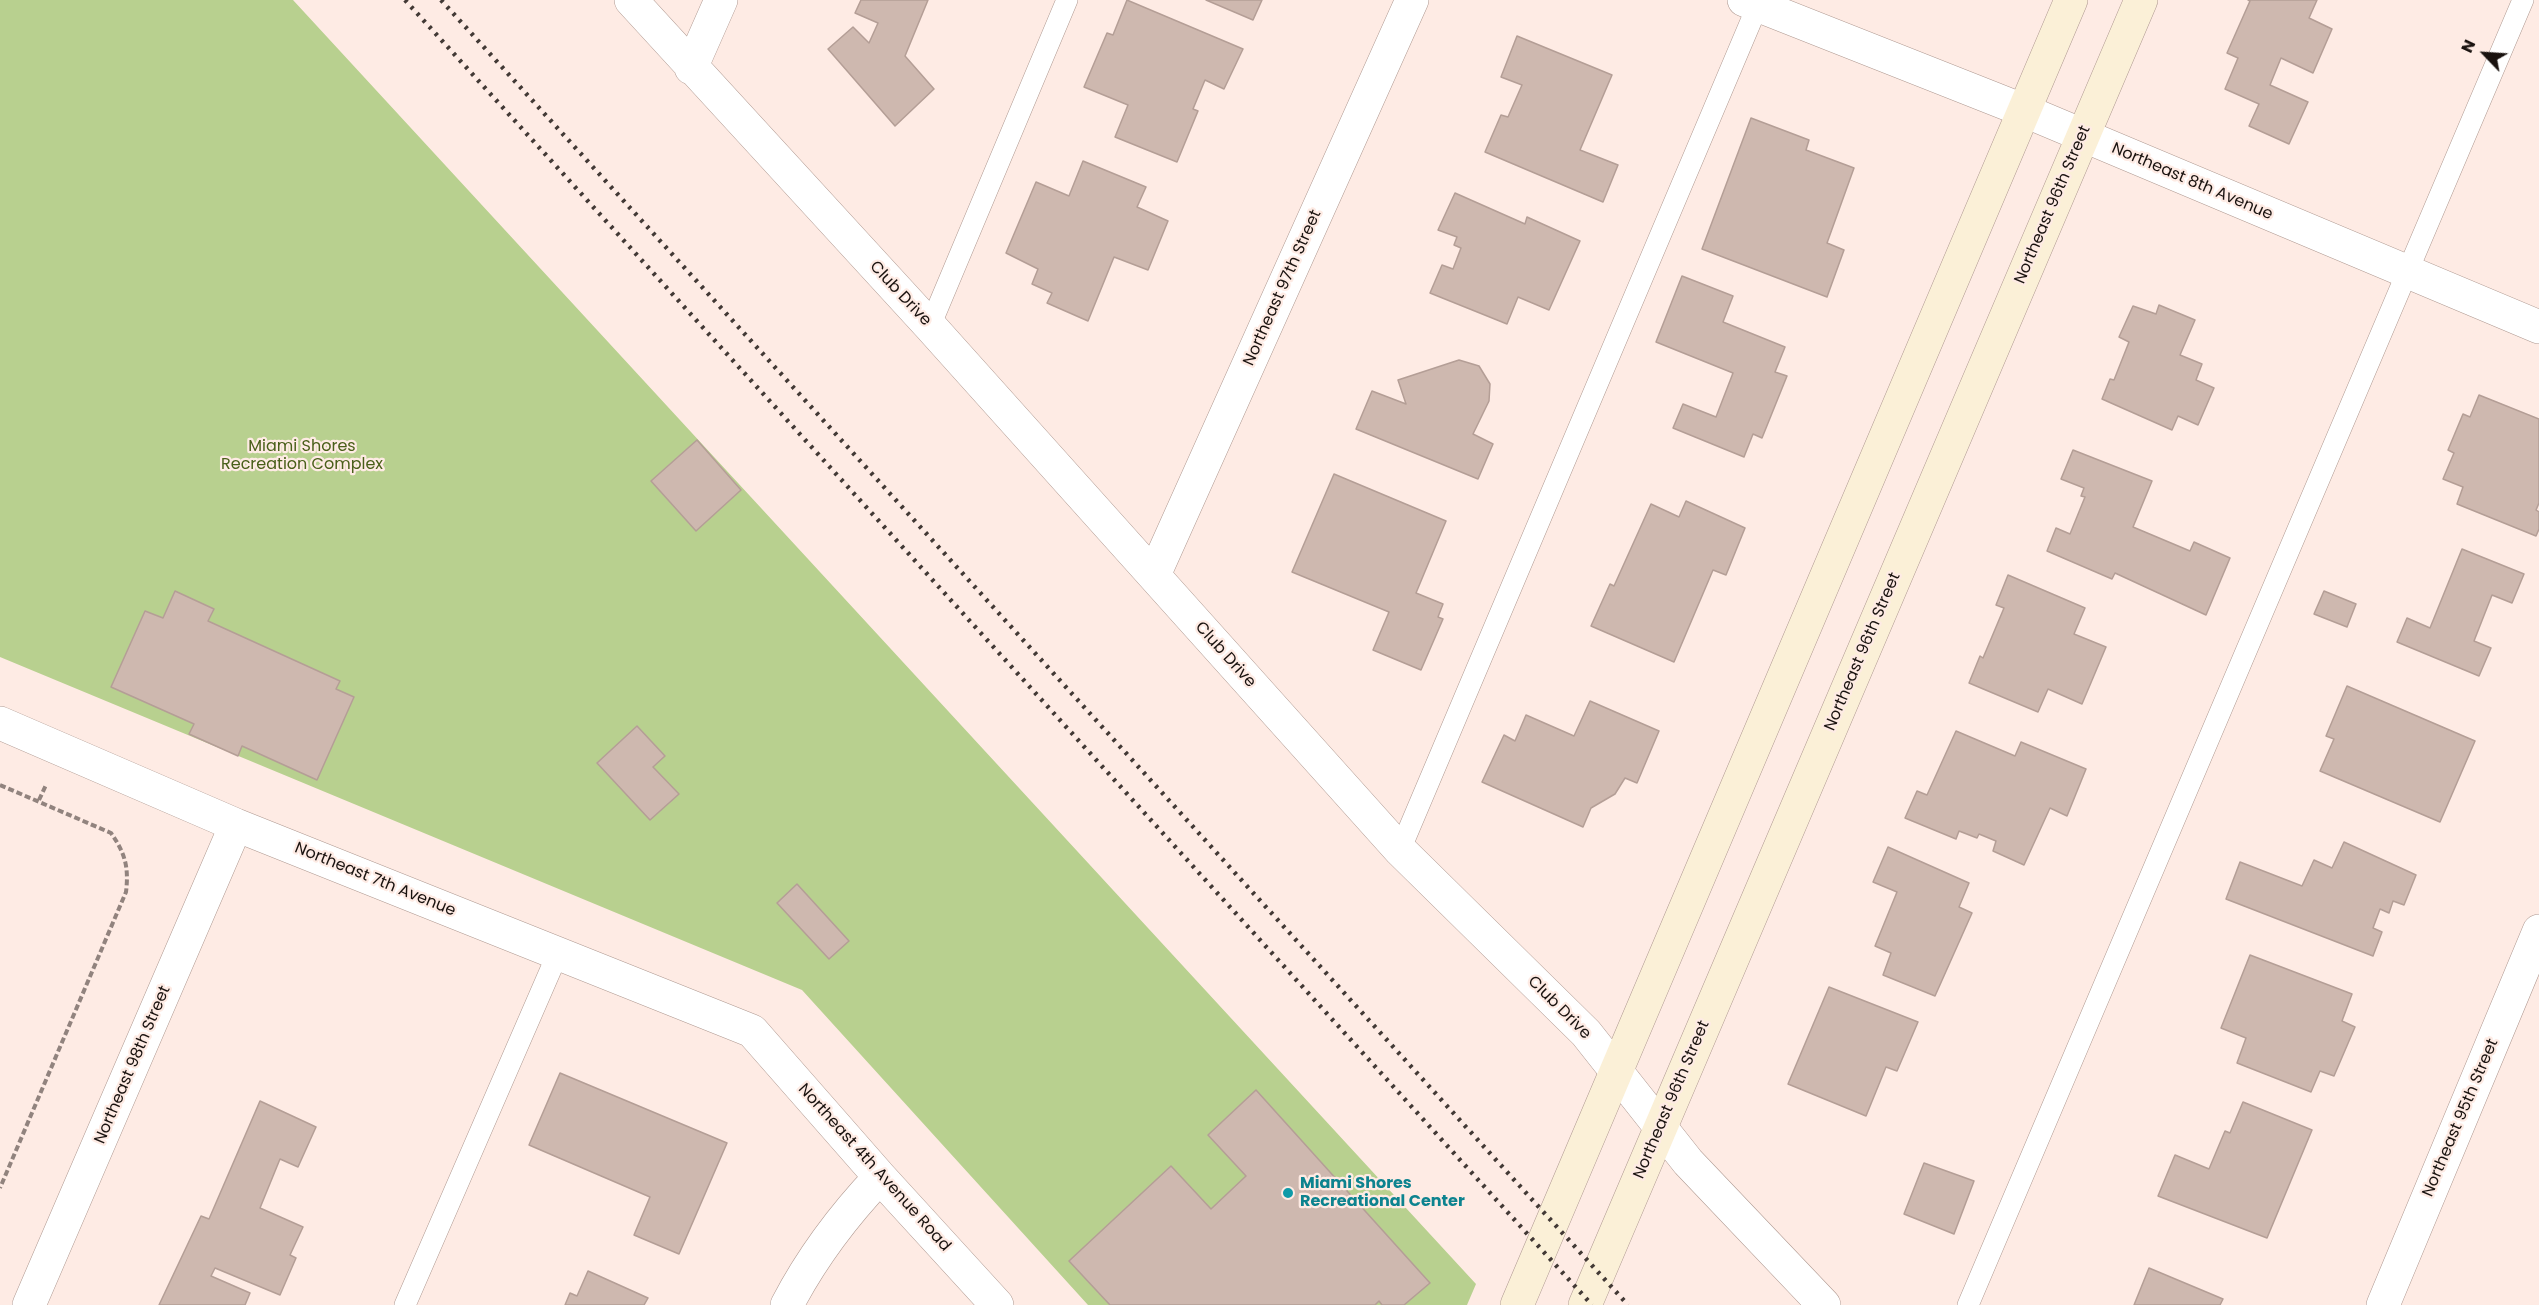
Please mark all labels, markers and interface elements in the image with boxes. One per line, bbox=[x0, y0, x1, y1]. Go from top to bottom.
north arrow bbox=[2455, 24, 2515, 84]
text: N bbox=[2455, 36, 2481, 57]
street label: Northeast 96th Street bbox=[2011, 123, 2095, 287]
street label: Northeast 8th Avenue bbox=[2109, 139, 2275, 225]
street label: Northeast 97th Street bbox=[1240, 207, 1326, 369]
street label: Club Drive bbox=[865, 258, 935, 330]
park label: Miami Shores Recreation Complex bbox=[221, 437, 383, 475]
street label: Northeast 96th Street bbox=[1821, 570, 1905, 734]
street label: Club Drive bbox=[1191, 618, 1259, 692]
street label: Northeast 7th Avenue bbox=[292, 839, 458, 921]
street label: Club Drive bbox=[1523, 972, 1595, 1044]
street label: Northeast 98th Street bbox=[91, 983, 175, 1147]
street label: Northeast 96th Street bbox=[1630, 1018, 1714, 1182]
street label: Northeast 95th Street bbox=[2419, 1036, 2503, 1200]
street label: Northeast 4th Avenue Road bbox=[794, 1080, 954, 1256]
place label: Miami Shores Recreational Center bbox=[1300, 1174, 1465, 1212]
marker: Miami Shores Recreational Center bbox=[1281, 1186, 1295, 1200]

